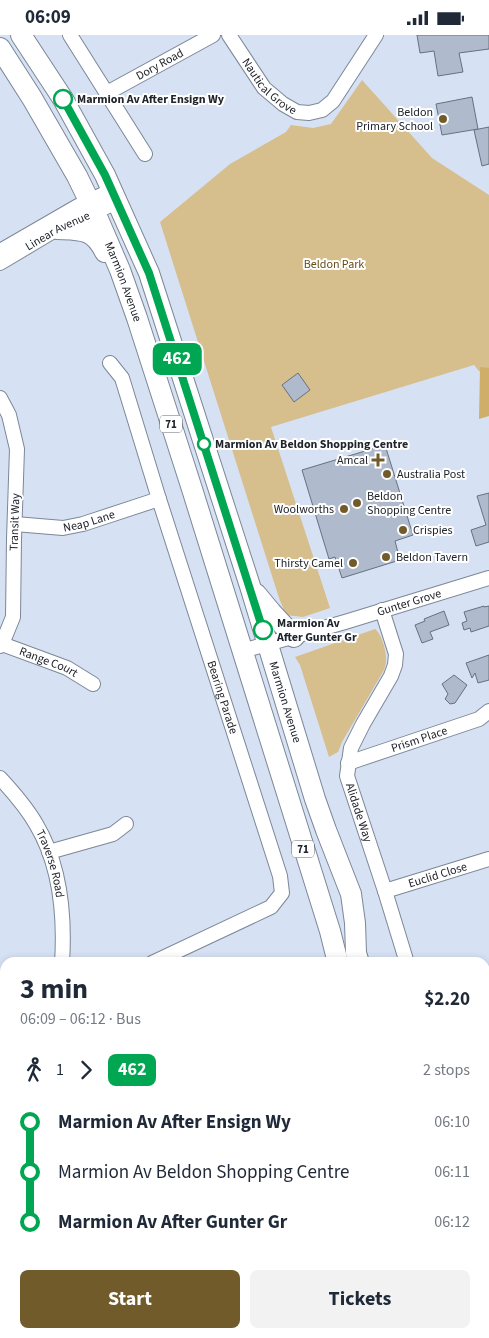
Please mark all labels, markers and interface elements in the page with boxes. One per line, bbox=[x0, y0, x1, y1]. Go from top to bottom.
text: 06:09 bbox=[25, 4, 71, 31]
street label: Dory Road bbox=[133, 44, 187, 84]
street label: Nautical Grove bbox=[238, 55, 300, 119]
marker: Marmion Av After Ensign Wy bbox=[53, 89, 73, 109]
place label: Marmion Av After Ensign Wy bbox=[77, 91, 225, 108]
place label: Beldon Primary School bbox=[356, 104, 433, 135]
marker: Beldon Primary School bbox=[437, 113, 449, 125]
street label: Linear Avenue bbox=[22, 207, 92, 255]
street label: Marmion Avenue bbox=[100, 239, 146, 324]
park label: Beldon Park bbox=[304, 256, 364, 273]
line badge: 462 bbox=[148, 343, 206, 375]
text: 462 bbox=[163, 346, 191, 371]
road number: 71 bbox=[160, 415, 182, 433]
place label: Marmion Av Beldon Shopping Centre bbox=[215, 436, 408, 453]
marker: Marmion Av Beldon Shopping Centre bbox=[197, 437, 211, 451]
place label: Amcal bbox=[337, 452, 368, 469]
marker: Amcal bbox=[372, 454, 384, 466]
place label: Australia Post bbox=[397, 466, 465, 483]
marker: Australia Post bbox=[381, 468, 393, 480]
place label: Beldon Shopping Centre bbox=[367, 488, 451, 519]
street label: Transit Way bbox=[5, 492, 25, 551]
marker: Beldon Shopping Centre bbox=[351, 497, 363, 509]
place label: Woolworths bbox=[274, 501, 334, 518]
marker: Woolworths bbox=[338, 503, 350, 515]
street label: Neap Lane bbox=[62, 506, 117, 536]
place label: Crispies bbox=[413, 522, 453, 539]
marker: Crispies bbox=[397, 524, 409, 536]
place label: Beldon Tavern bbox=[396, 549, 468, 566]
marker: Beldon Tavern bbox=[380, 551, 392, 563]
place label: Thirsty Camel bbox=[274, 555, 343, 572]
marker: Thirsty Camel bbox=[347, 557, 359, 569]
street label: Gunter Grove bbox=[375, 585, 443, 620]
place label: Marmion Av After Gunter Gr bbox=[276, 615, 357, 646]
marker: Marmion Av After Gunter Gr bbox=[253, 620, 273, 640]
street label: Range Court bbox=[17, 643, 81, 681]
street label: Bearing Parade bbox=[203, 659, 242, 736]
street label: Marmion Avenue bbox=[265, 659, 306, 745]
street label: Prism Place bbox=[389, 722, 450, 756]
street label: Alidade Way bbox=[341, 781, 377, 845]
street label: Traverse Road bbox=[32, 826, 69, 899]
road number: 71 bbox=[292, 841, 314, 857]
street label: Euclid Close bbox=[406, 858, 469, 892]
text: 3 min bbox=[20, 969, 88, 1009]
text: $2.20 bbox=[424, 986, 470, 1013]
text: 06:09 – 06:12 · Bus bbox=[20, 1008, 141, 1030]
icon: walk bbox=[20, 1056, 48, 1084]
icon: forward bbox=[72, 1056, 100, 1084]
text: 462 bbox=[118, 1057, 146, 1082]
text: 1 bbox=[56, 1059, 64, 1081]
text: 2 stops bbox=[423, 1059, 470, 1081]
text: Marmion Av After Ensign Wy bbox=[58, 1109, 291, 1136]
text: 06:10 bbox=[434, 1111, 470, 1133]
text: Marmion Av Beldon Shopping Centre bbox=[58, 1159, 349, 1186]
text: 06:11 bbox=[434, 1161, 470, 1183]
text: Marmion Av After Gunter Gr bbox=[58, 1209, 287, 1236]
text: 06:12 bbox=[434, 1211, 470, 1233]
button: Start bbox=[20, 1270, 240, 1328]
button: Tickets bbox=[250, 1270, 470, 1328]

